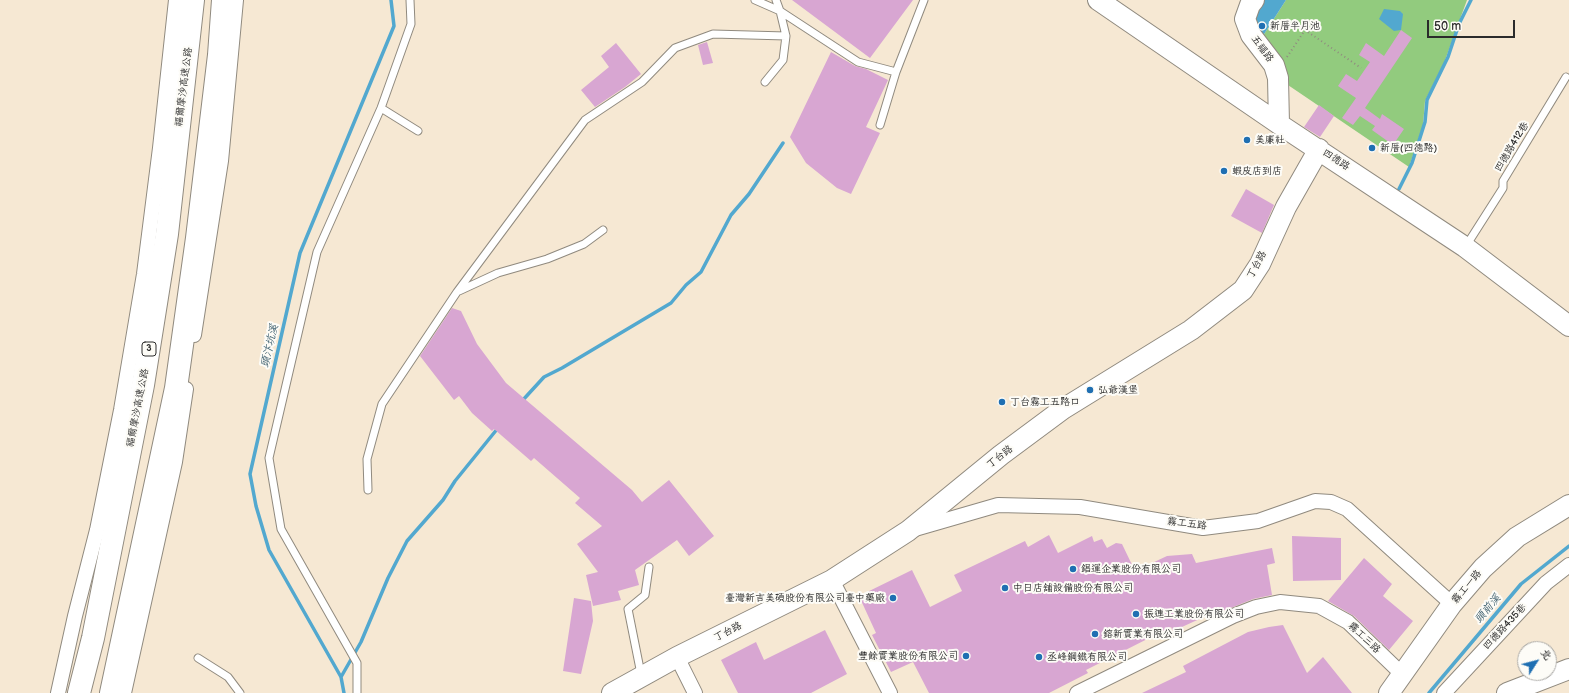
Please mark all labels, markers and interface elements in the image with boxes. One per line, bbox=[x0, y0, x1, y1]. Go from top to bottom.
scale bar bbox=[1429, 12, 1517, 38]
text: 50 m bbox=[1434, 19, 1461, 34]
place label: 新厝半月池 bbox=[1270, 20, 1320, 32]
marker: 新厝半月池 bbox=[1257, 21, 1267, 31]
street label: 五福路 bbox=[1248, 33, 1276, 65]
street label: 福爾摩沙高速公路 bbox=[173, 47, 195, 127]
street label: 四德路412巷 bbox=[1492, 120, 1532, 174]
place label: 美廉社 bbox=[1255, 134, 1285, 146]
marker: 美廉社 bbox=[1242, 135, 1252, 145]
place label: 新厝(四德路) bbox=[1380, 142, 1437, 154]
marker: 新厝(四德路) bbox=[1367, 143, 1377, 153]
street label: 四德路 bbox=[1320, 147, 1352, 173]
place label: 蝦皮店到店 bbox=[1232, 165, 1282, 177]
marker: 蝦皮店到店 bbox=[1219, 166, 1229, 176]
street label: 丁台路 bbox=[1244, 249, 1270, 281]
water label: 頭汴坑溪 bbox=[259, 323, 281, 369]
road number: 3 bbox=[142, 342, 156, 356]
street label: 福爾摩沙高速公路 bbox=[124, 368, 152, 448]
place label: 弘爺漢堡 bbox=[1098, 384, 1138, 396]
marker: 弘爺漢堡 bbox=[1085, 385, 1095, 395]
place label: 丁台霧工五路口 bbox=[1010, 396, 1080, 408]
marker: 丁台霧工五路口 bbox=[997, 397, 1007, 407]
street label: 丁台路 bbox=[984, 443, 1016, 471]
street label: 霧工五路 bbox=[1166, 516, 1208, 532]
place label: 錩運企業股份有限公司 bbox=[1081, 563, 1181, 575]
marker: 錩運企業股份有限公司 bbox=[1068, 564, 1078, 574]
street label: 霧工一路 bbox=[1450, 568, 1484, 606]
place label: 中日店舖設備股份有限公司 bbox=[1013, 582, 1133, 594]
marker: 中日店舖設備股份有限公司 bbox=[1000, 583, 1010, 593]
place label: 臺灣新吉美碩股份有限公司臺中藥廠 bbox=[725, 592, 885, 604]
water label: 頭前溪 bbox=[1472, 592, 1504, 626]
marker: 臺灣新吉美碩股份有限公司臺中藥廠 bbox=[888, 593, 898, 603]
street label: 四德路435巷 bbox=[1481, 602, 1529, 652]
place label: 振連工業股份有限公司 bbox=[1144, 608, 1244, 620]
marker: 振連工業股份有限公司 bbox=[1131, 609, 1141, 619]
street label: 丁台路 bbox=[712, 620, 744, 644]
street label: 霧工三路 bbox=[1345, 620, 1383, 656]
place label: 鎔新實業有限公司 bbox=[1103, 628, 1183, 640]
marker: 鎔新實業有限公司 bbox=[1090, 629, 1100, 639]
north arrow bbox=[1517, 641, 1557, 681]
text: 北 bbox=[1538, 646, 1555, 663]
place label: 豐餘實業股份有限公司 bbox=[858, 650, 958, 662]
marker: 豐餘實業股份有限公司 bbox=[961, 651, 971, 661]
place label: 丞峰鋼鐵有限公司 bbox=[1047, 651, 1127, 663]
marker: 丞峰鋼鐵有限公司 bbox=[1034, 652, 1044, 662]

